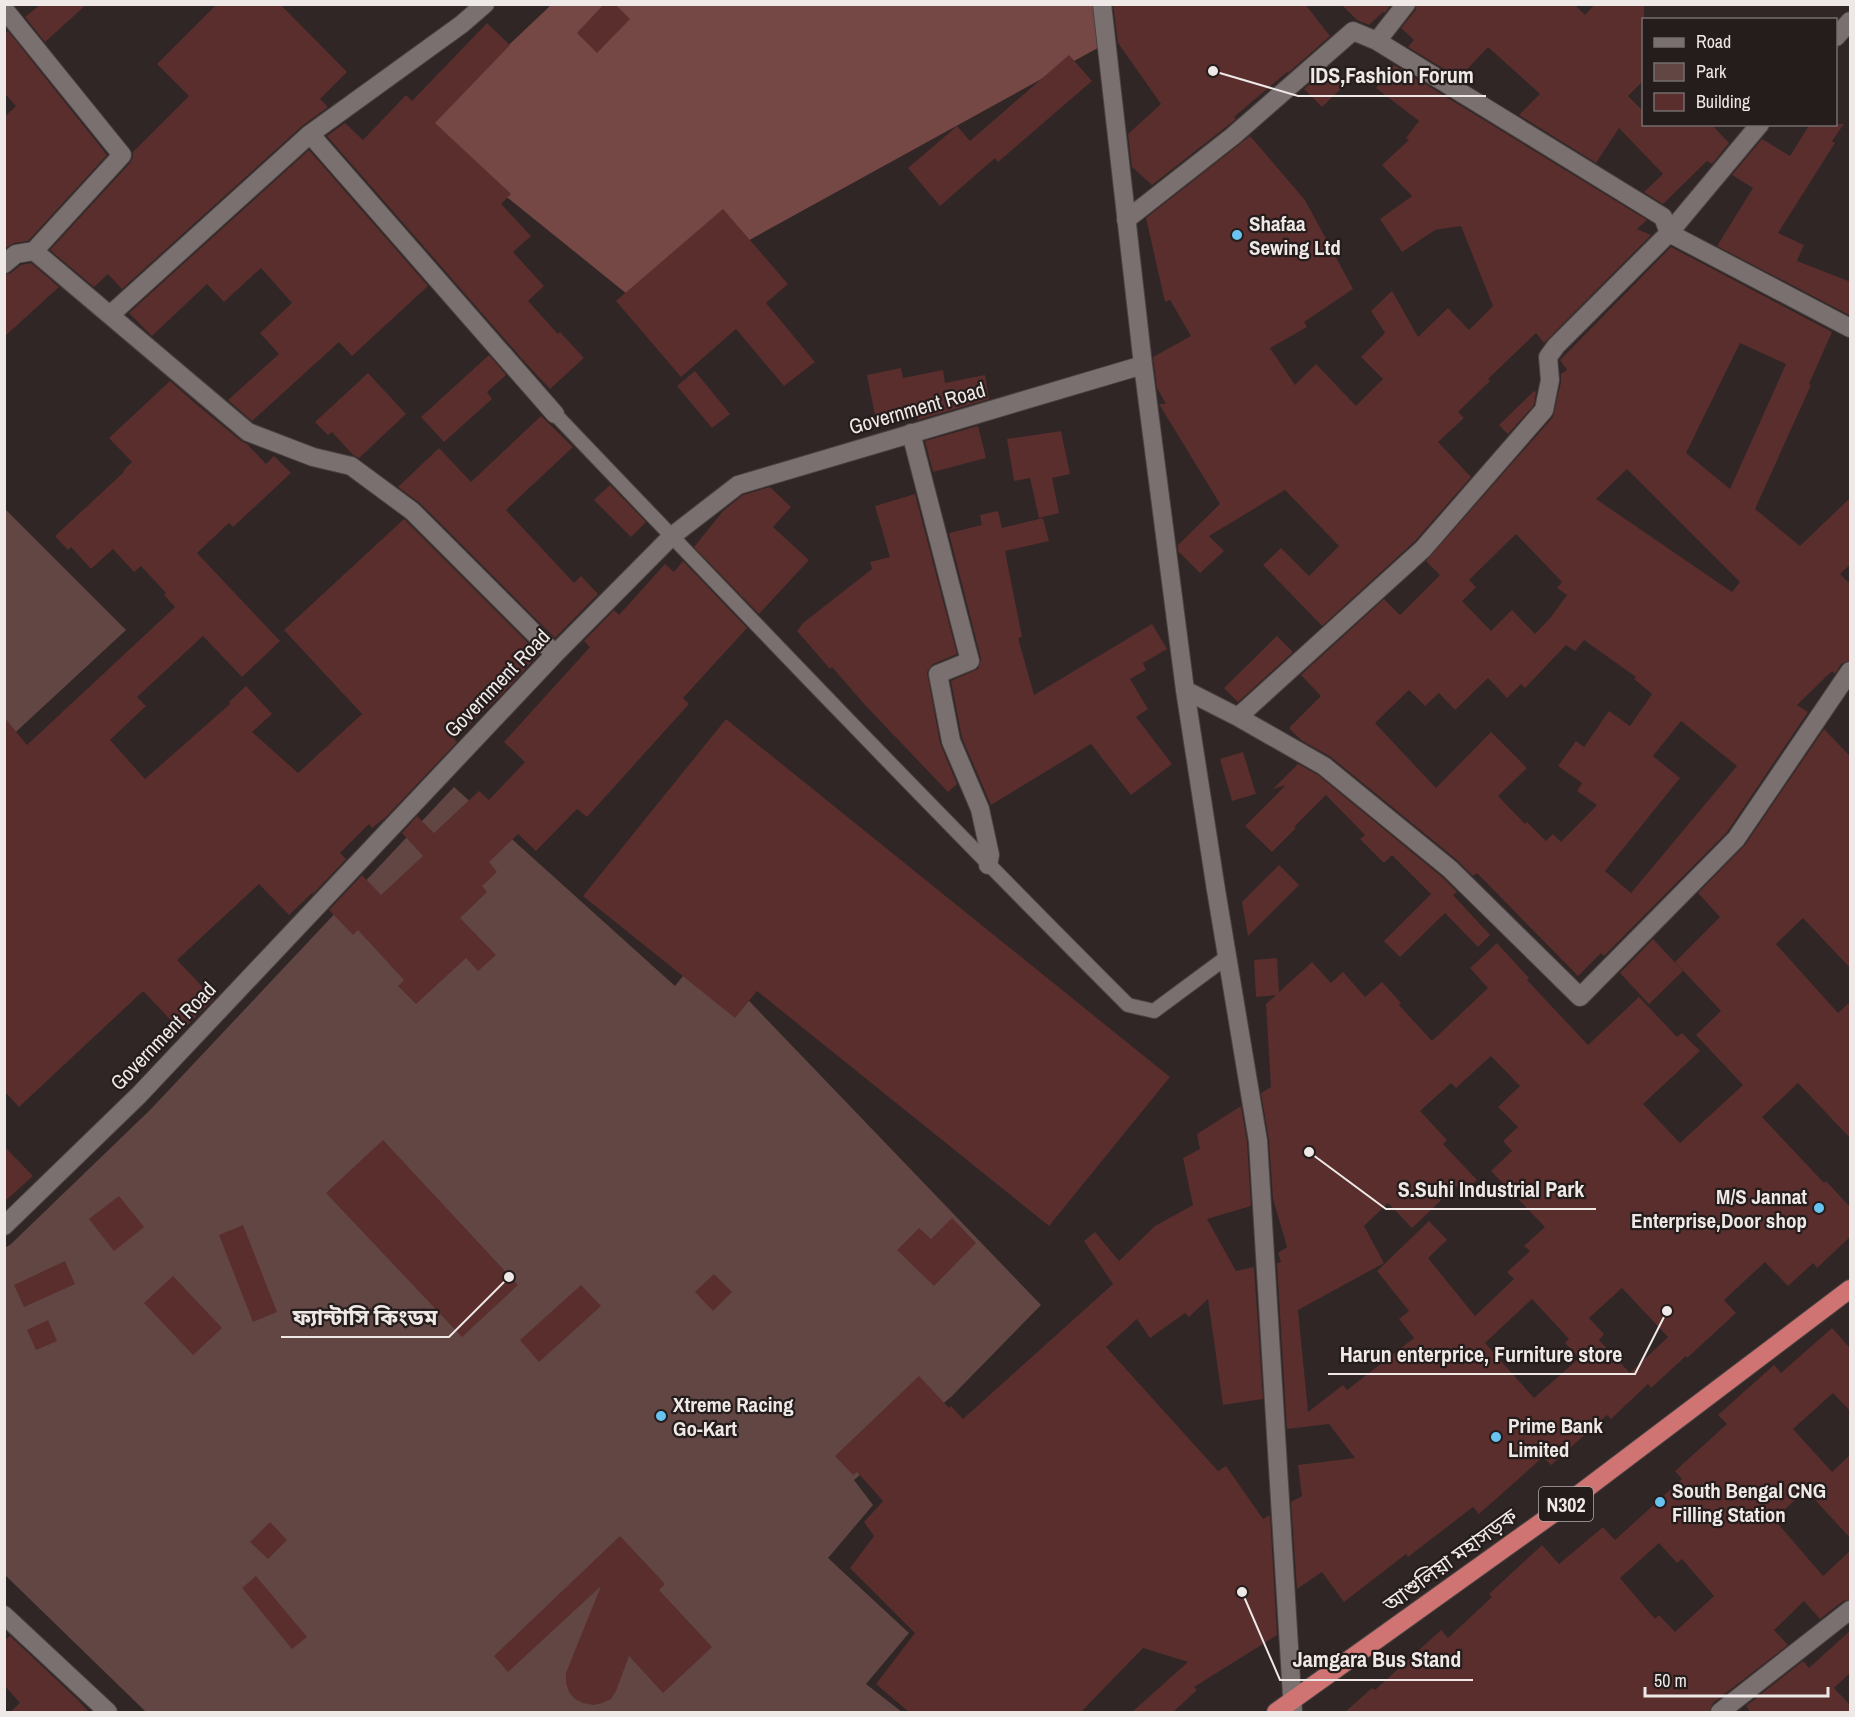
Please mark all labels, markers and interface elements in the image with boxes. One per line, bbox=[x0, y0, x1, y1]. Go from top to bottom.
legend bbox=[1642, 18, 1837, 126]
text: Road bbox=[1696, 29, 1731, 54]
callout: IDS,Fashion Forum bbox=[1298, 56, 1486, 96]
text: Park bbox=[1696, 59, 1727, 84]
text: IDS,Fashion Forum bbox=[1310, 60, 1474, 90]
text: Building bbox=[1696, 89, 1751, 114]
place label: Shafaa Sewing Ltd bbox=[1249, 209, 1341, 262]
marker: Shafaa Sewing Ltd bbox=[1230, 228, 1244, 242]
street label: Government Road bbox=[845, 375, 989, 441]
street label: Government Road bbox=[438, 622, 556, 744]
street label: Government Road bbox=[104, 975, 222, 1097]
callout: S.Suhi Industrial Park bbox=[1386, 1169, 1596, 1209]
text: S.Suhi Industrial Park bbox=[1398, 1174, 1585, 1204]
place label: M/S Jannat Enterprise,Door shop bbox=[1631, 1182, 1807, 1235]
marker: M/S Jannat Enterprise,Door shop bbox=[1812, 1201, 1826, 1215]
callout: ফ্যান্টাসি কিংডম bbox=[281, 1297, 449, 1337]
text: ফ্যান্টাসি কিংডম bbox=[292, 1302, 438, 1332]
callout: Harun enterprice, Furniture store bbox=[1328, 1334, 1635, 1374]
text: Harun enterprice, Furniture store bbox=[1340, 1339, 1622, 1369]
place label: Xtreme Racing Go-Kart bbox=[673, 1390, 794, 1443]
marker: Xtreme Racing Go-Kart bbox=[654, 1409, 668, 1423]
place label: Prime Bank Limited bbox=[1508, 1411, 1603, 1464]
marker: Prime Bank Limited bbox=[1489, 1430, 1503, 1444]
place label: South Bengal CNG Filling Station bbox=[1672, 1476, 1826, 1529]
road number: N302 bbox=[1539, 1487, 1593, 1521]
marker: South Bengal CNG Filling Station bbox=[1653, 1495, 1667, 1509]
street label: আশুলিয়া মহাসড়ক bbox=[1376, 1501, 1524, 1619]
callout: Jamgara Bus Stand bbox=[1280, 1640, 1473, 1680]
text: Jamgara Bus Stand bbox=[1293, 1644, 1461, 1674]
scale bar bbox=[1645, 1660, 1828, 1698]
text: 50 m bbox=[1654, 1668, 1687, 1693]

